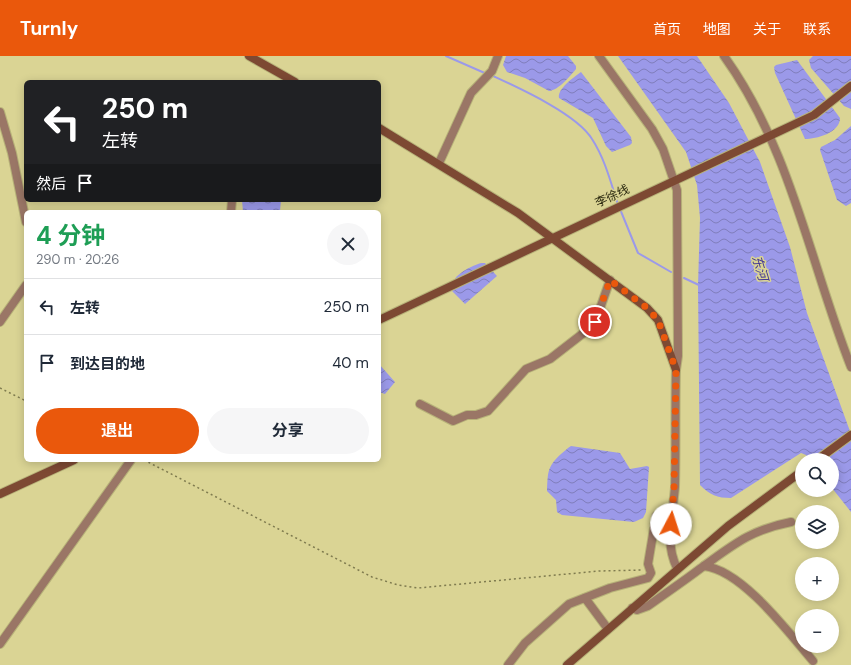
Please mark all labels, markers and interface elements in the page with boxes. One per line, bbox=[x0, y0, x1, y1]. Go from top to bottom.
text: Turnly bbox=[20, 16, 78, 41]
text: 首页 bbox=[653, 20, 681, 38]
text: 地图 bbox=[703, 20, 731, 38]
text: 关于 bbox=[753, 20, 781, 38]
text: 联系 bbox=[803, 20, 831, 38]
text: 250 m bbox=[102, 90, 188, 127]
icon: left bbox=[36, 96, 88, 148]
text: 左转 bbox=[102, 129, 138, 153]
icon: arrive bbox=[74, 172, 96, 194]
text: 然后 bbox=[36, 174, 66, 194]
street label: 李徐线 bbox=[592, 181, 632, 211]
text: 4 分钟 bbox=[36, 220, 105, 251]
button: close bbox=[327, 223, 369, 265]
text: 290 m · 20:26 bbox=[36, 251, 119, 268]
water label: 东河 bbox=[748, 253, 773, 286]
icon: left bbox=[36, 296, 58, 318]
text: 250 m bbox=[324, 297, 369, 317]
text: 左转 bbox=[70, 298, 100, 318]
pin bbox=[578, 305, 612, 339]
icon: arrive bbox=[584, 311, 606, 333]
icon: arrive bbox=[36, 352, 58, 374]
text: 40 m bbox=[332, 353, 369, 373]
text: 到达目的地 bbox=[70, 354, 145, 374]
button: 退出 bbox=[36, 408, 199, 454]
button: 分享 bbox=[207, 408, 369, 454]
map controls bbox=[795, 453, 839, 653]
button: search bbox=[795, 453, 839, 497]
position arrow bbox=[650, 503, 692, 545]
button: layers bbox=[795, 505, 839, 549]
button: + bbox=[795, 557, 839, 601]
button: − bbox=[795, 609, 839, 653]

